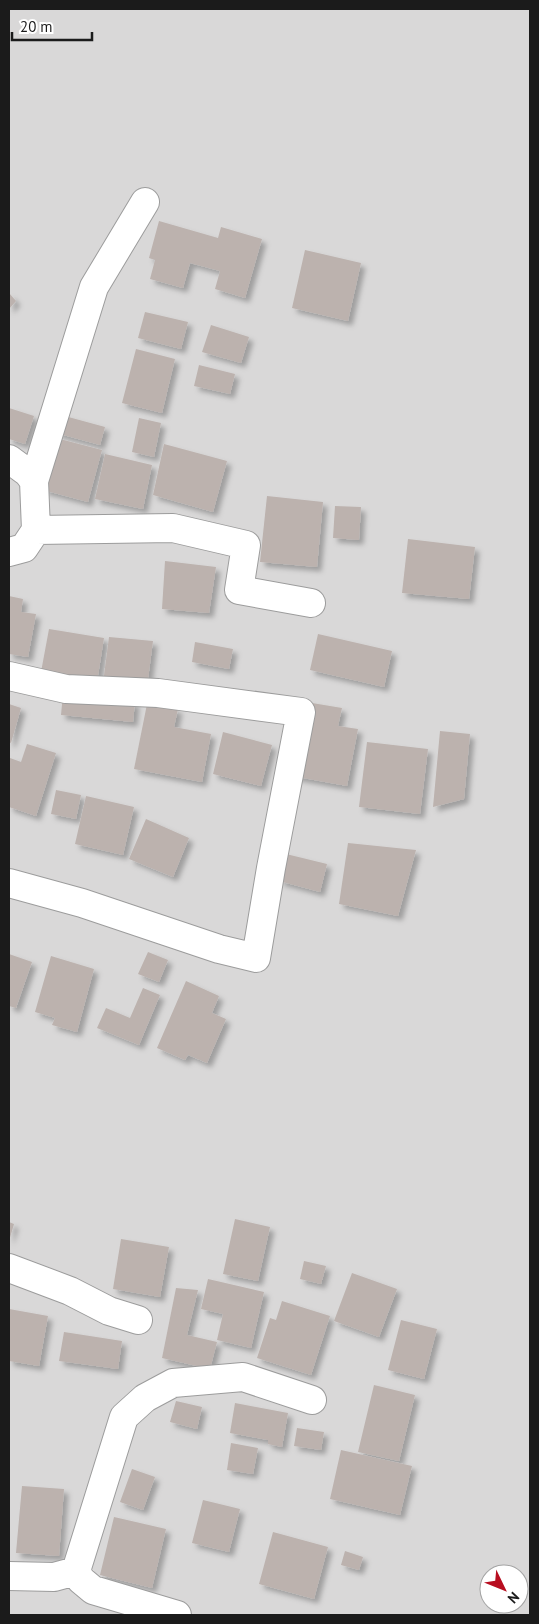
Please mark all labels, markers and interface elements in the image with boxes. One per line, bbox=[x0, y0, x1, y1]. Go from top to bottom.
scale bar bbox=[12, 10, 92, 42]
text: 20 m bbox=[20, 17, 53, 36]
north arrow bbox=[479, 1564, 529, 1614]
text: N bbox=[504, 1588, 523, 1607]

